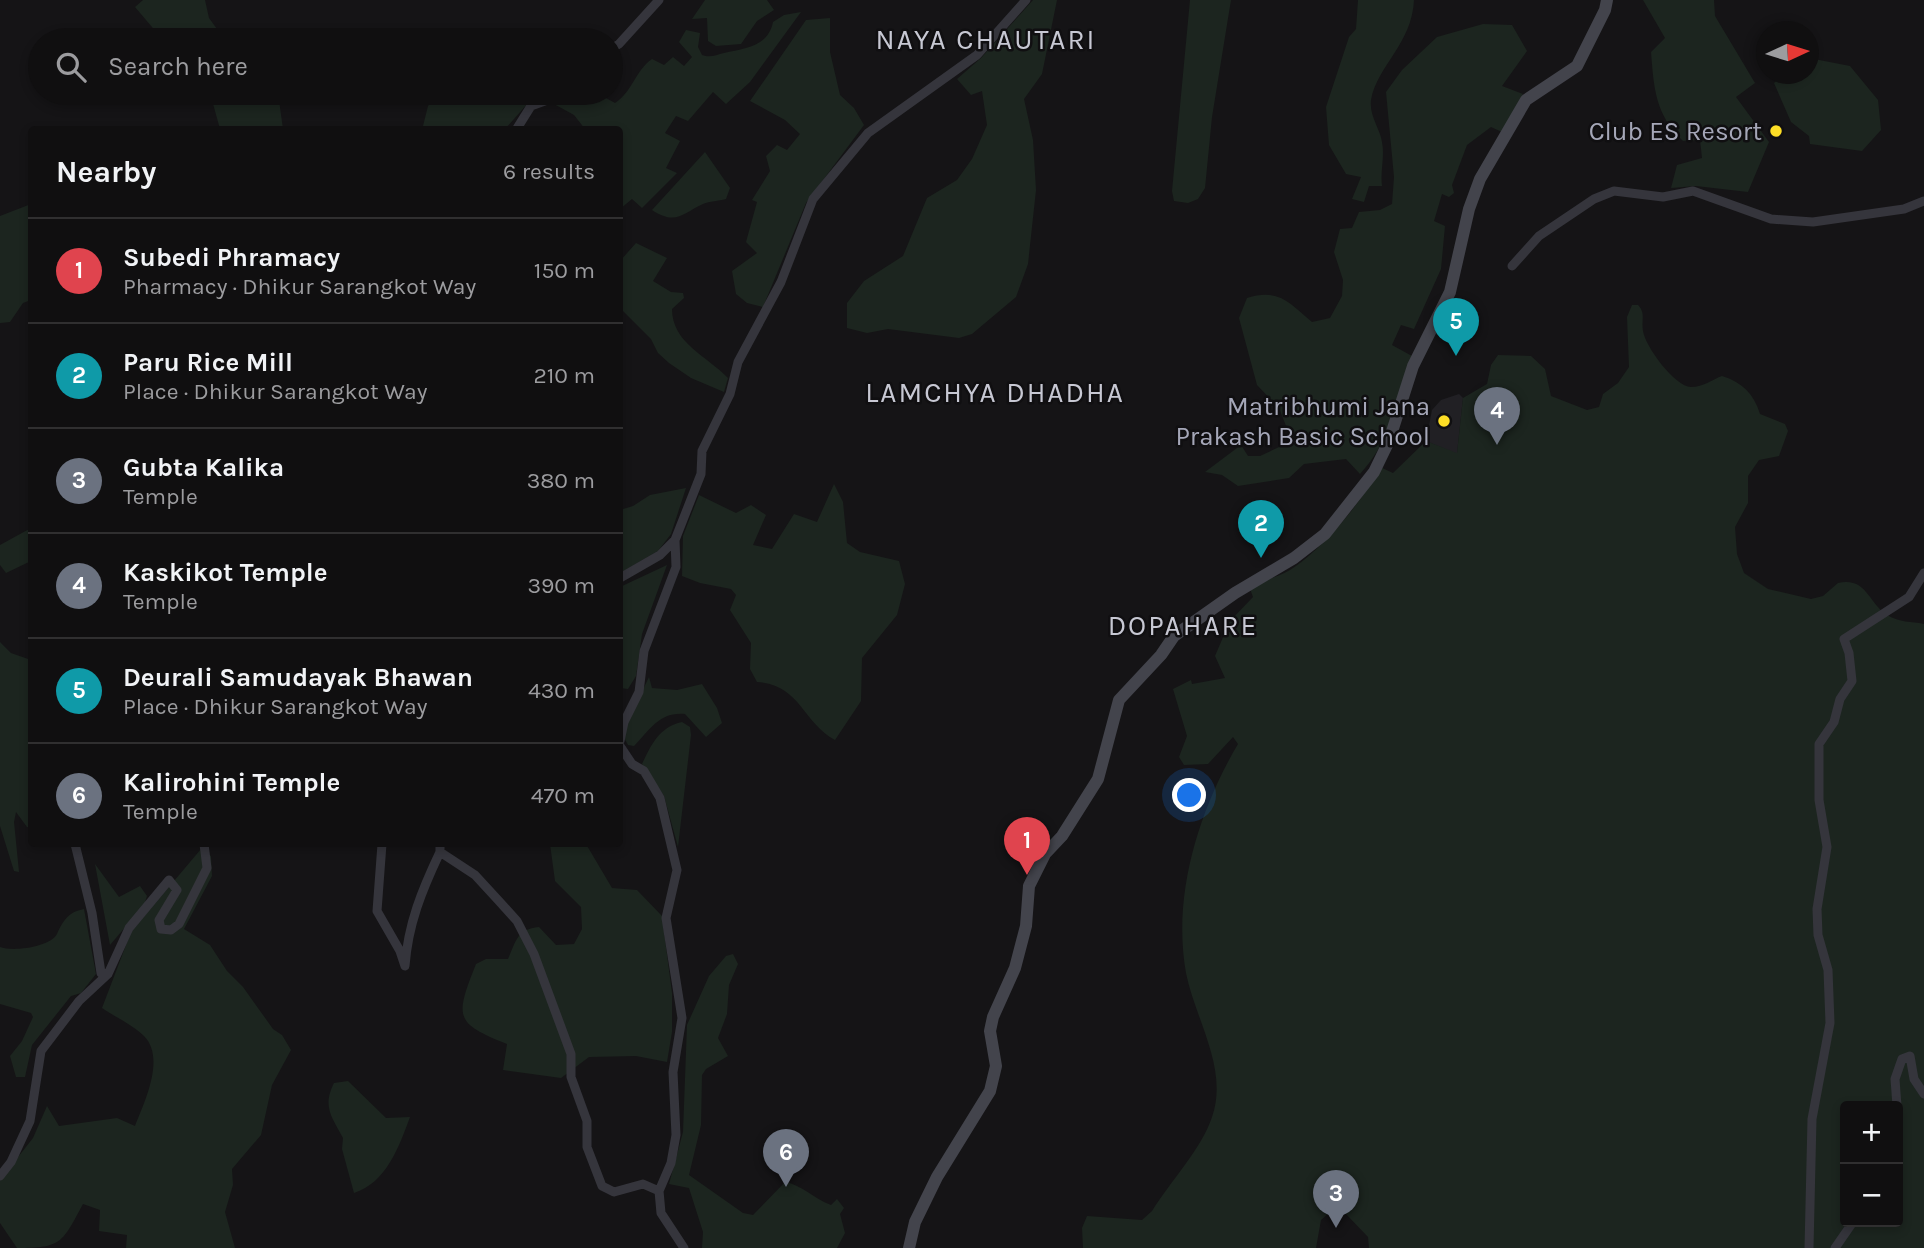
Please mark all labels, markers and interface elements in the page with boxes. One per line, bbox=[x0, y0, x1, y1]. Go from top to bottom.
north arrow bbox=[1756, 21, 1819, 84]
district label: NAYA CHAUTARI bbox=[876, 23, 1096, 56]
search box bbox=[28, 28, 623, 105]
icon: search bbox=[52, 48, 90, 86]
text: Search here bbox=[108, 51, 248, 82]
place label: Club ES Resort bbox=[1589, 116, 1762, 147]
marker: Club ES Resort bbox=[1768, 123, 1784, 139]
text: Nearby bbox=[56, 154, 156, 190]
text: 6 results bbox=[503, 158, 595, 185]
text: Subedi Phramacy bbox=[123, 242, 340, 273]
text: 1 bbox=[75, 257, 83, 284]
text: 150 m bbox=[534, 257, 595, 284]
text: Pharmacy · Dhikur Sarangkot Way bbox=[123, 273, 476, 300]
pin: 5 bbox=[1433, 298, 1479, 356]
text: Paru Rice Mill bbox=[123, 347, 293, 378]
text: 2 bbox=[72, 362, 86, 389]
text: 210 m bbox=[533, 362, 595, 389]
district label: LAMCHYA DHADHA bbox=[865, 376, 1125, 409]
text: Place · Dhikur Sarangkot Way bbox=[123, 378, 427, 405]
pin: 4 bbox=[1474, 387, 1520, 445]
place label: Matribhumi Jana Prakash Basic School bbox=[1175, 391, 1430, 452]
marker: Matribhumi Jana Prakash Basic School bbox=[1436, 413, 1452, 429]
text: Gubta Kalika bbox=[123, 452, 284, 483]
text: 3 bbox=[72, 467, 86, 494]
text: 380 m bbox=[527, 467, 595, 494]
text: Temple bbox=[123, 483, 198, 510]
pin: 2 bbox=[1238, 500, 1284, 558]
text: Kaskikot Temple bbox=[123, 557, 327, 588]
text: 4 bbox=[72, 572, 86, 599]
text: 390 m bbox=[527, 572, 595, 599]
text: Temple bbox=[123, 588, 198, 615]
district label: DOPAHARE bbox=[1108, 609, 1258, 642]
text: Deurali Samudayak Bhawan bbox=[123, 662, 473, 693]
text: 5 bbox=[72, 677, 86, 704]
text: 430 m bbox=[528, 677, 595, 704]
text: Place · Dhikur Sarangkot Way bbox=[123, 693, 427, 720]
text: Kalirohini Temple bbox=[123, 767, 340, 798]
your location bbox=[1172, 778, 1206, 812]
text: 6 bbox=[72, 782, 86, 809]
text: 470 m bbox=[531, 782, 595, 809]
text: Temple bbox=[123, 798, 198, 825]
pin: 1 bbox=[1004, 817, 1050, 875]
map controls bbox=[1840, 1101, 1903, 1227]
button: + bbox=[1840, 1101, 1903, 1164]
pin: 6 bbox=[763, 1129, 809, 1187]
button: − bbox=[1840, 1164, 1903, 1227]
pin: 3 bbox=[1313, 1170, 1359, 1228]

